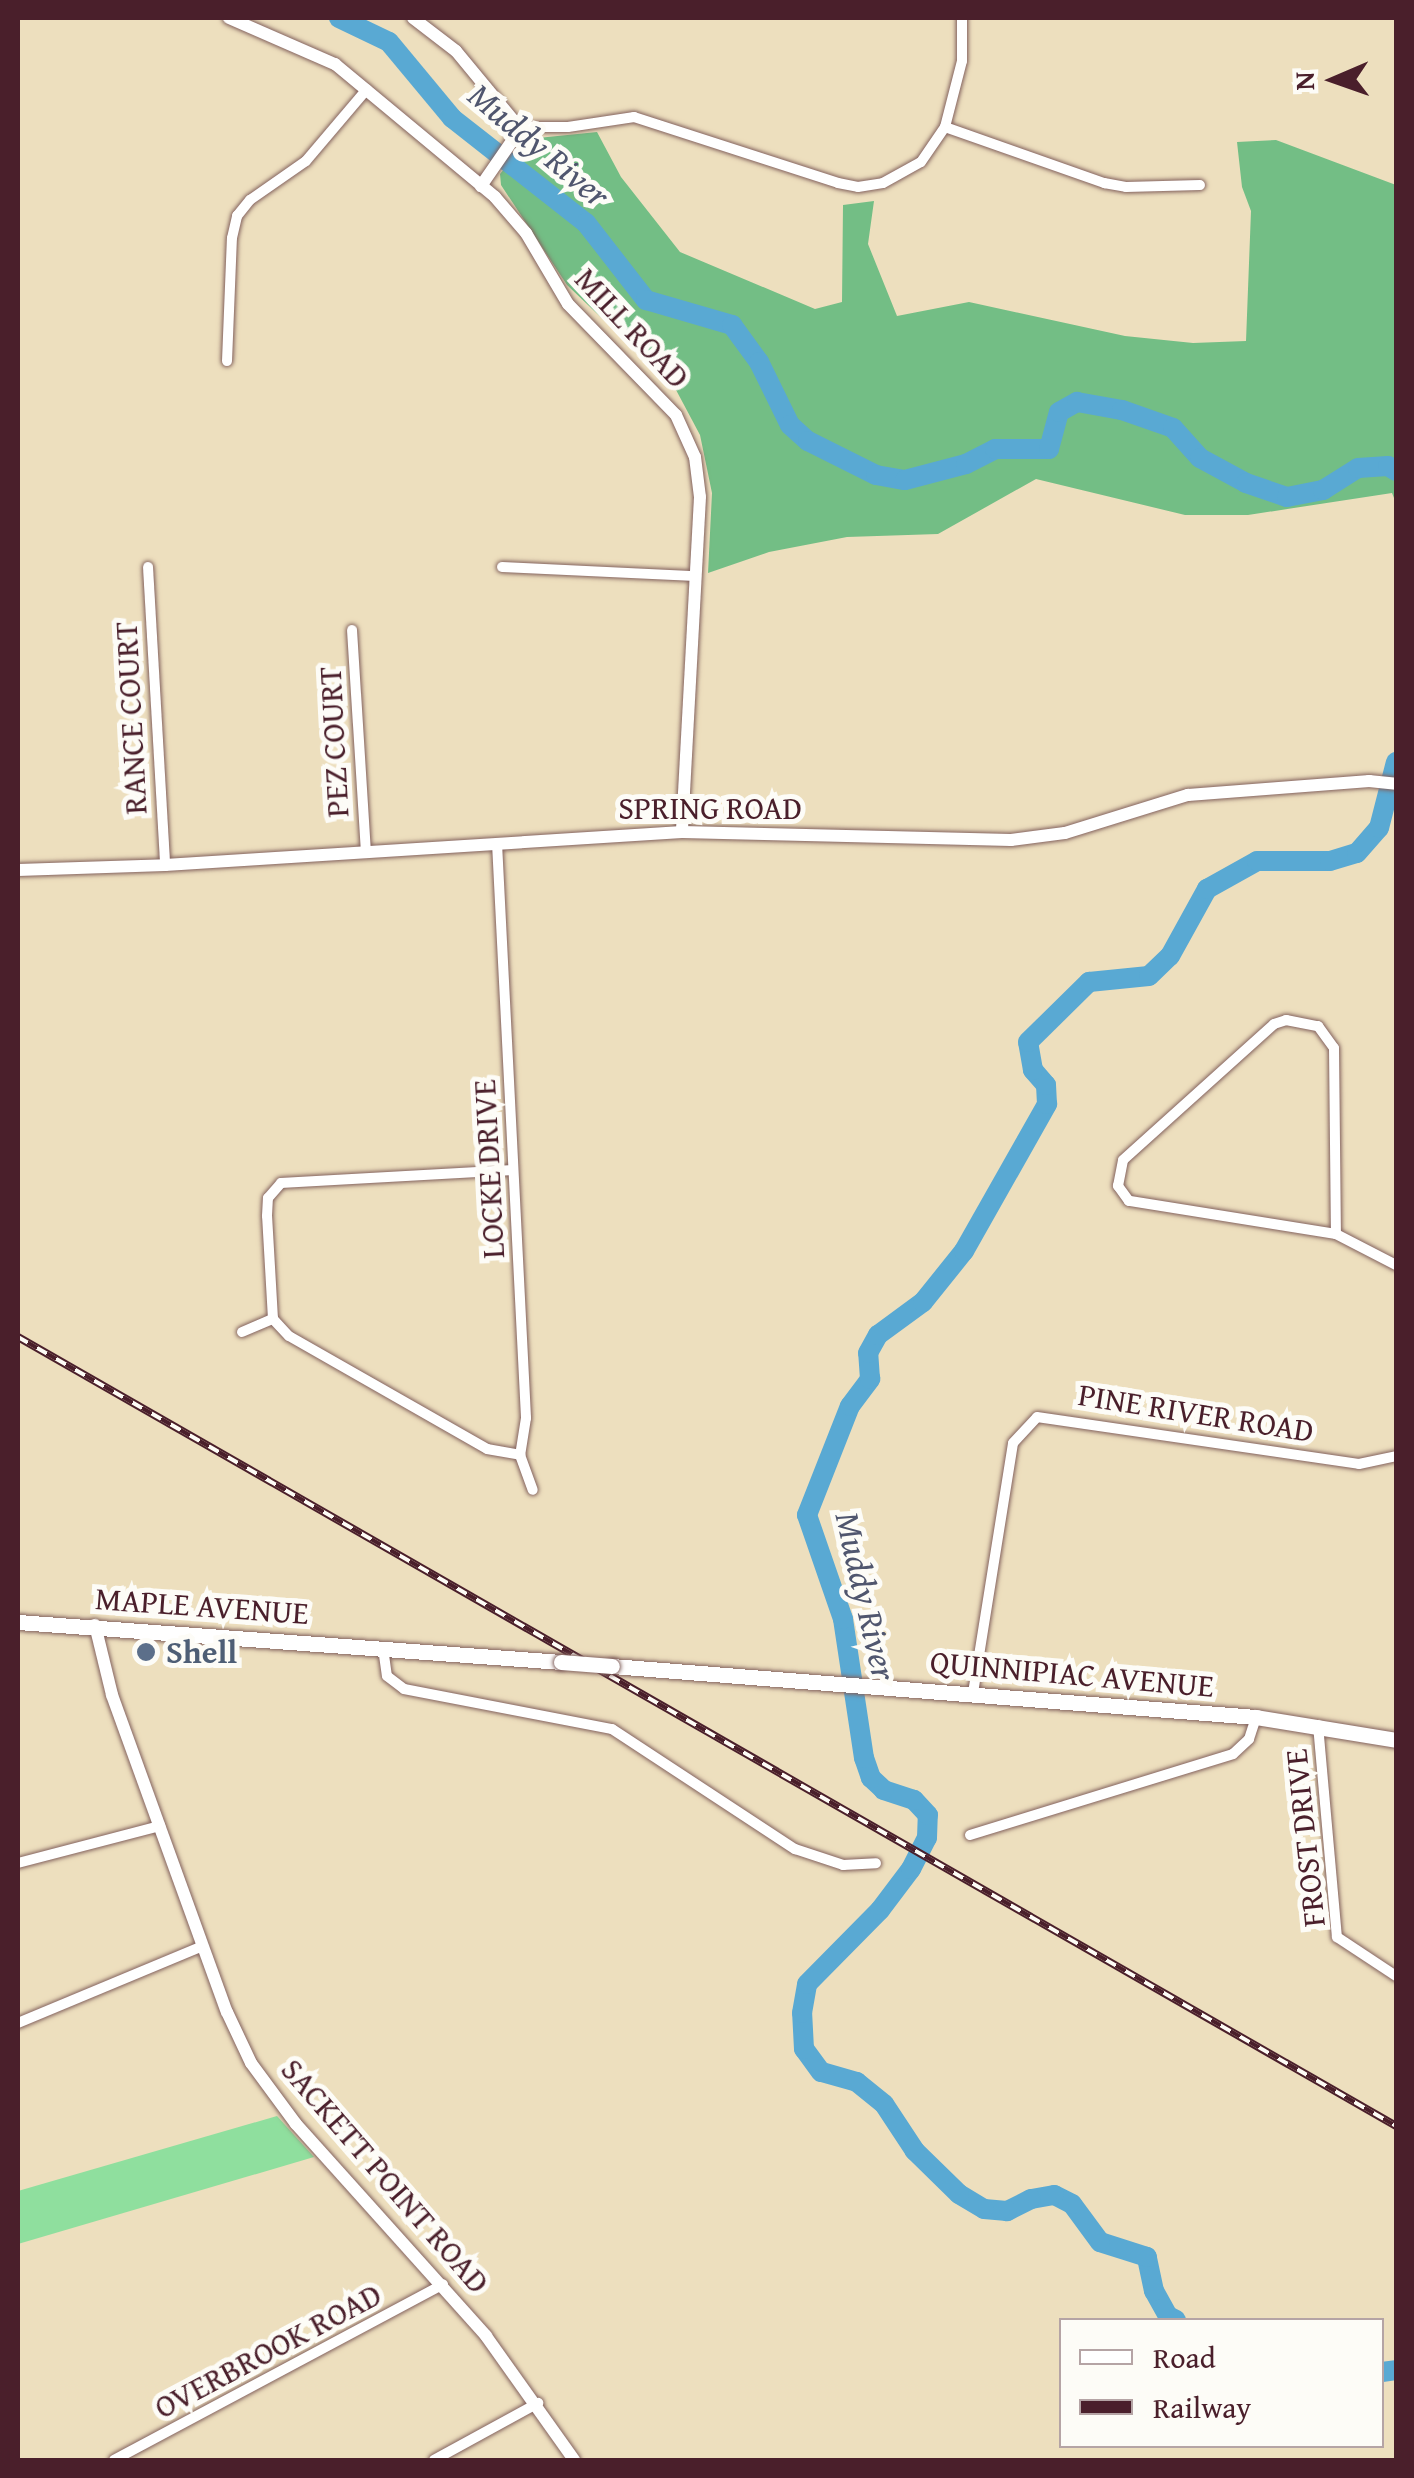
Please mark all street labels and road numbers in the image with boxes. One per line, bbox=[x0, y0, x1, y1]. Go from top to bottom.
street label: MILL ROAD bbox=[567, 260, 697, 396]
street label: RANCE COURT bbox=[107, 621, 155, 815]
street label: PEZ COURT bbox=[311, 666, 357, 818]
street label: SPRING ROAD bbox=[618, 789, 802, 827]
street label: LOCKE DRIVE bbox=[465, 1078, 513, 1260]
street label: PINE RIVER ROAD bbox=[1076, 1375, 1316, 1451]
street label: MAPLE AVENUE bbox=[94, 1579, 310, 1633]
street label: QUINNIPIAC AVENUE bbox=[929, 1642, 1215, 1706]
street label: FROST DRIVE bbox=[1277, 1747, 1333, 1929]
street label: SACKETT POINT ROAD bbox=[273, 2051, 497, 2301]
street label: OVERBROOK ROAD bbox=[148, 2275, 388, 2427]

